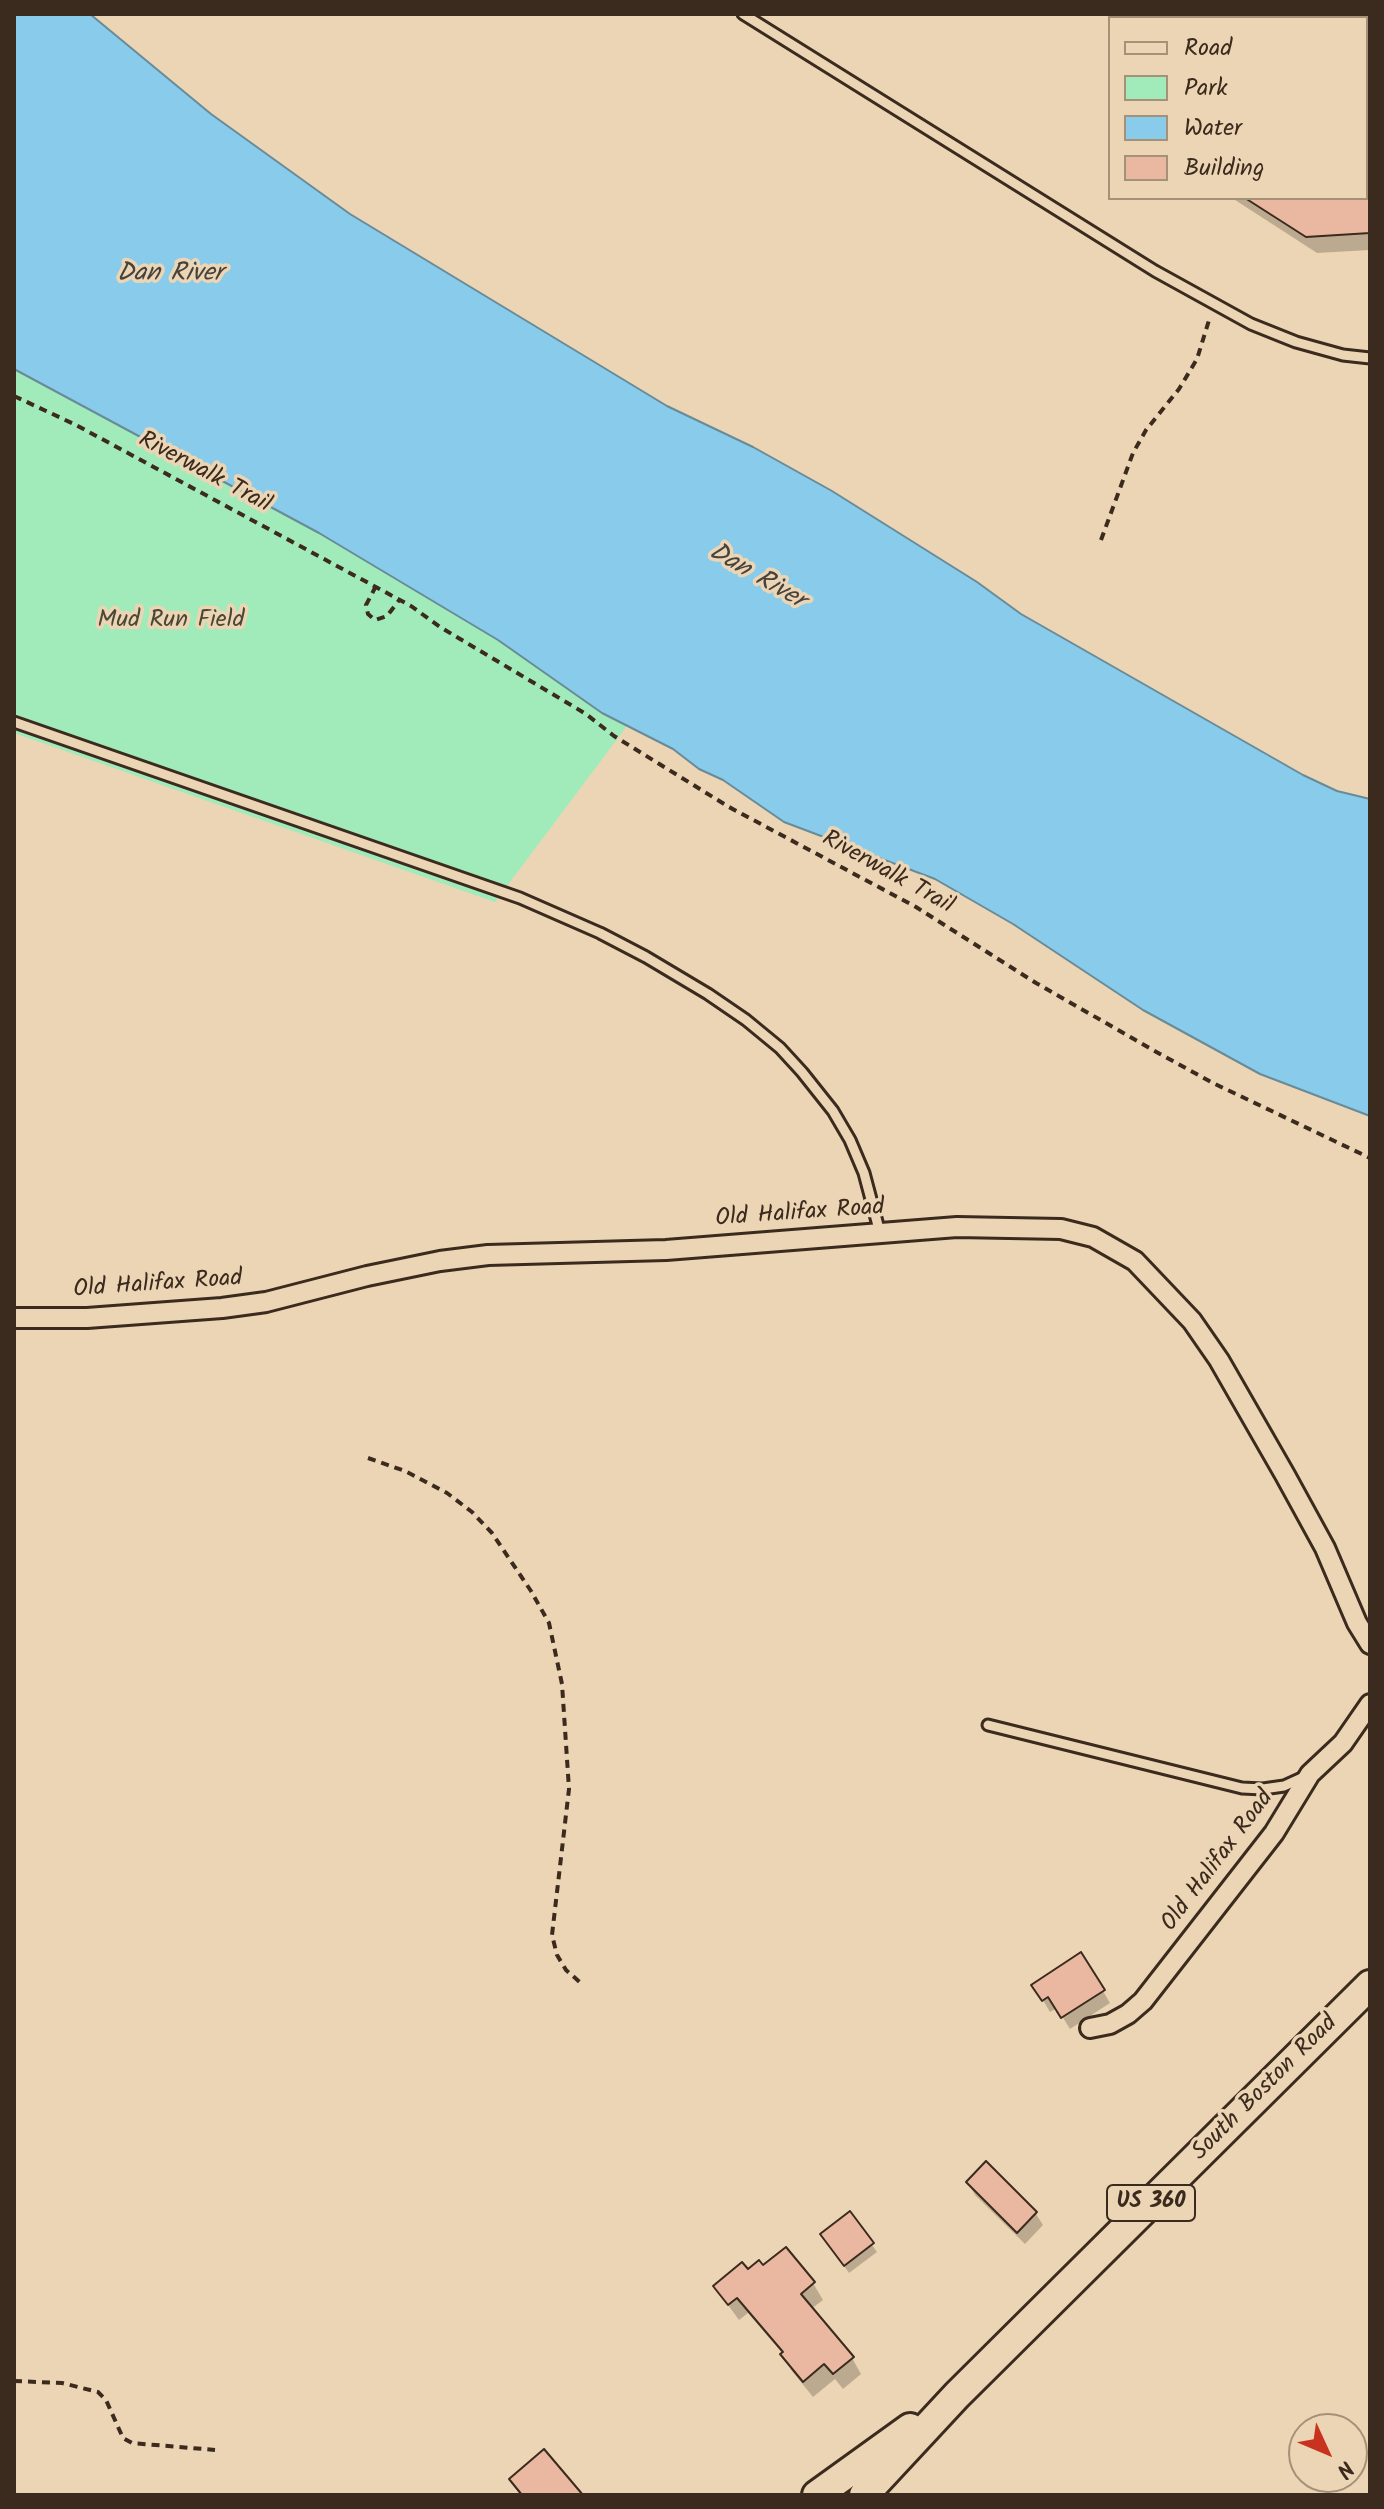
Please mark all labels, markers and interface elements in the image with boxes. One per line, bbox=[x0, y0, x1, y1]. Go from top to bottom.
legend bbox=[1108, 16, 1368, 200]
text: Road bbox=[1184, 29, 1232, 68]
text: Park bbox=[1184, 69, 1228, 108]
text: Water bbox=[1184, 109, 1242, 148]
text: Building bbox=[1184, 149, 1264, 188]
water label: Dan River bbox=[117, 260, 223, 292]
street label: Riverwalk Trail bbox=[133, 427, 275, 521]
water label: Dan River bbox=[702, 538, 810, 618]
park label: Mud Run Field bbox=[98, 608, 244, 636]
street label: Riverwalk Trail bbox=[816, 826, 958, 922]
street label: Old Halifax Road bbox=[715, 1195, 885, 1235]
street label: Old Halifax Road bbox=[73, 1266, 243, 1306]
street label: Old Halifax Road bbox=[1157, 1786, 1281, 1938]
street label: South Boston Road bbox=[1187, 2010, 1345, 2168]
road number: US 360 bbox=[1107, 2185, 1195, 2221]
north arrow bbox=[1288, 2413, 1368, 2493]
text: N bbox=[1327, 2451, 1362, 2486]

